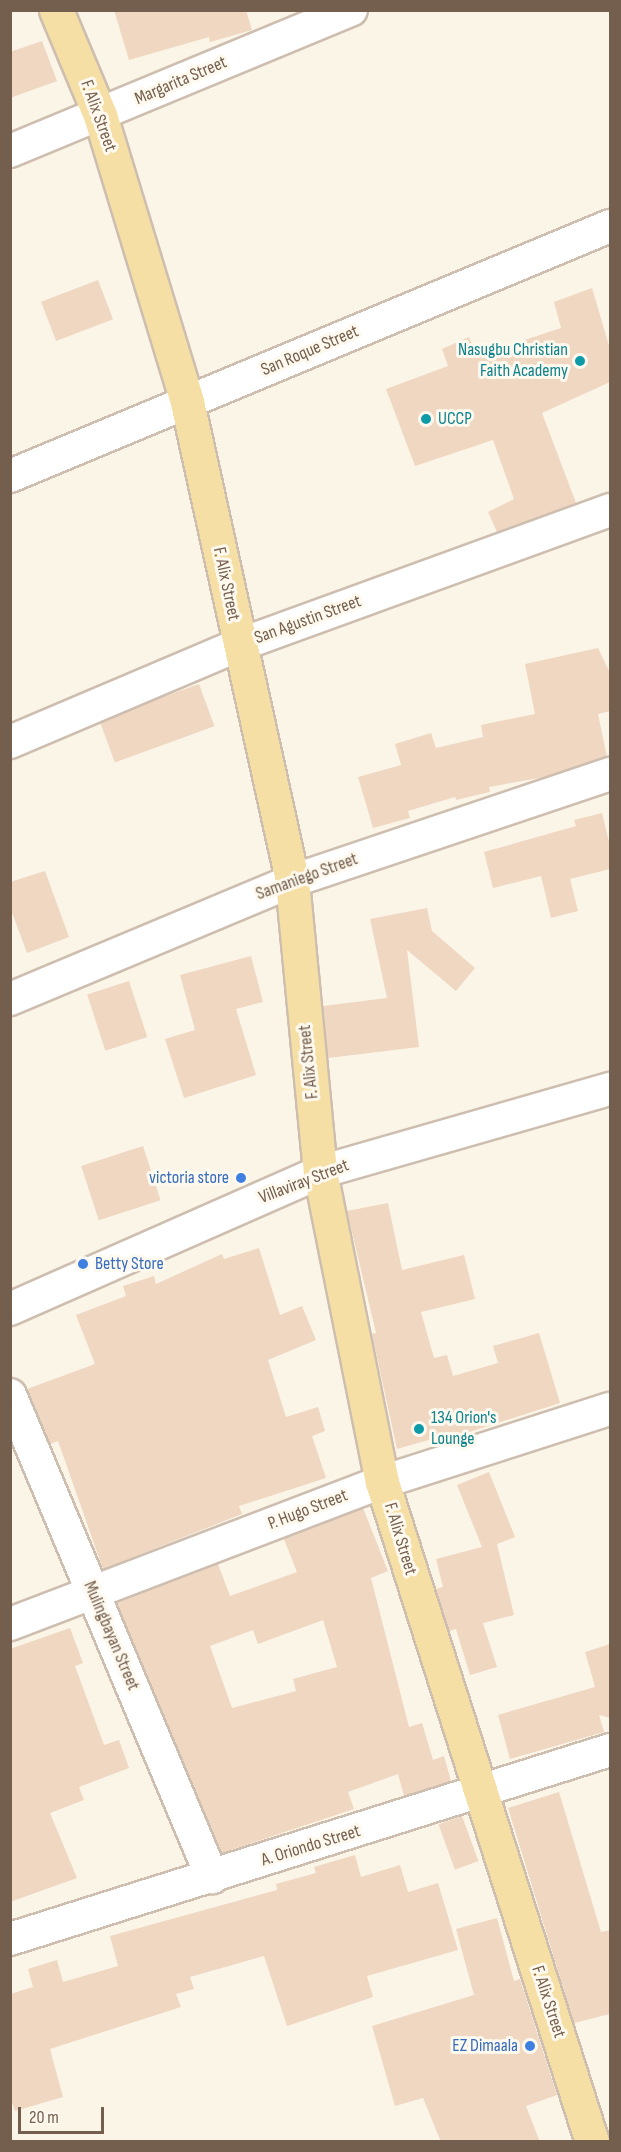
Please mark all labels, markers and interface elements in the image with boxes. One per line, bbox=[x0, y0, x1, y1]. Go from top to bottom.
street label: Margarita Street bbox=[132, 52, 230, 110]
street label: F. Alix Street bbox=[75, 77, 121, 155]
street label: San Roque Street bbox=[258, 321, 362, 381]
place label: Nasugbu Christian Faith Academy bbox=[458, 340, 568, 382]
marker: Nasugbu Christian Faith Academy bbox=[573, 354, 587, 368]
place label: UCCP bbox=[438, 408, 472, 430]
marker: UCCP bbox=[419, 412, 433, 426]
street label: F. Alix Street bbox=[208, 545, 244, 623]
street label: San Agustin Street bbox=[252, 591, 364, 649]
street label: Samaniego Street bbox=[253, 849, 361, 905]
street label: F. Alix Street bbox=[294, 1024, 324, 1100]
street label: Villaviray Street bbox=[256, 1155, 352, 1209]
place label: victoria store bbox=[149, 1167, 229, 1189]
marker: victoria store bbox=[234, 1171, 248, 1185]
place label: Betty Store bbox=[95, 1253, 164, 1275]
marker: Betty Store bbox=[76, 1257, 90, 1271]
place label: 134 Orion's Lounge bbox=[431, 1408, 496, 1450]
marker: 134 Orion's Lounge bbox=[412, 1422, 426, 1436]
street label: P. Hugo Street bbox=[265, 1485, 351, 1535]
street label: F. Alix Street bbox=[379, 1500, 421, 1578]
street label: Mulingbayan Street bbox=[78, 1578, 144, 1694]
street label: A. Oriondo Street bbox=[259, 1821, 363, 1871]
street label: F. Alix Street bbox=[526, 1963, 570, 2041]
place label: EZ Dimaala bbox=[452, 2035, 518, 2057]
marker: EZ Dimaala bbox=[523, 2039, 537, 2053]
scale bar bbox=[21, 2095, 106, 2133]
text: 20 m bbox=[29, 2107, 59, 2128]

